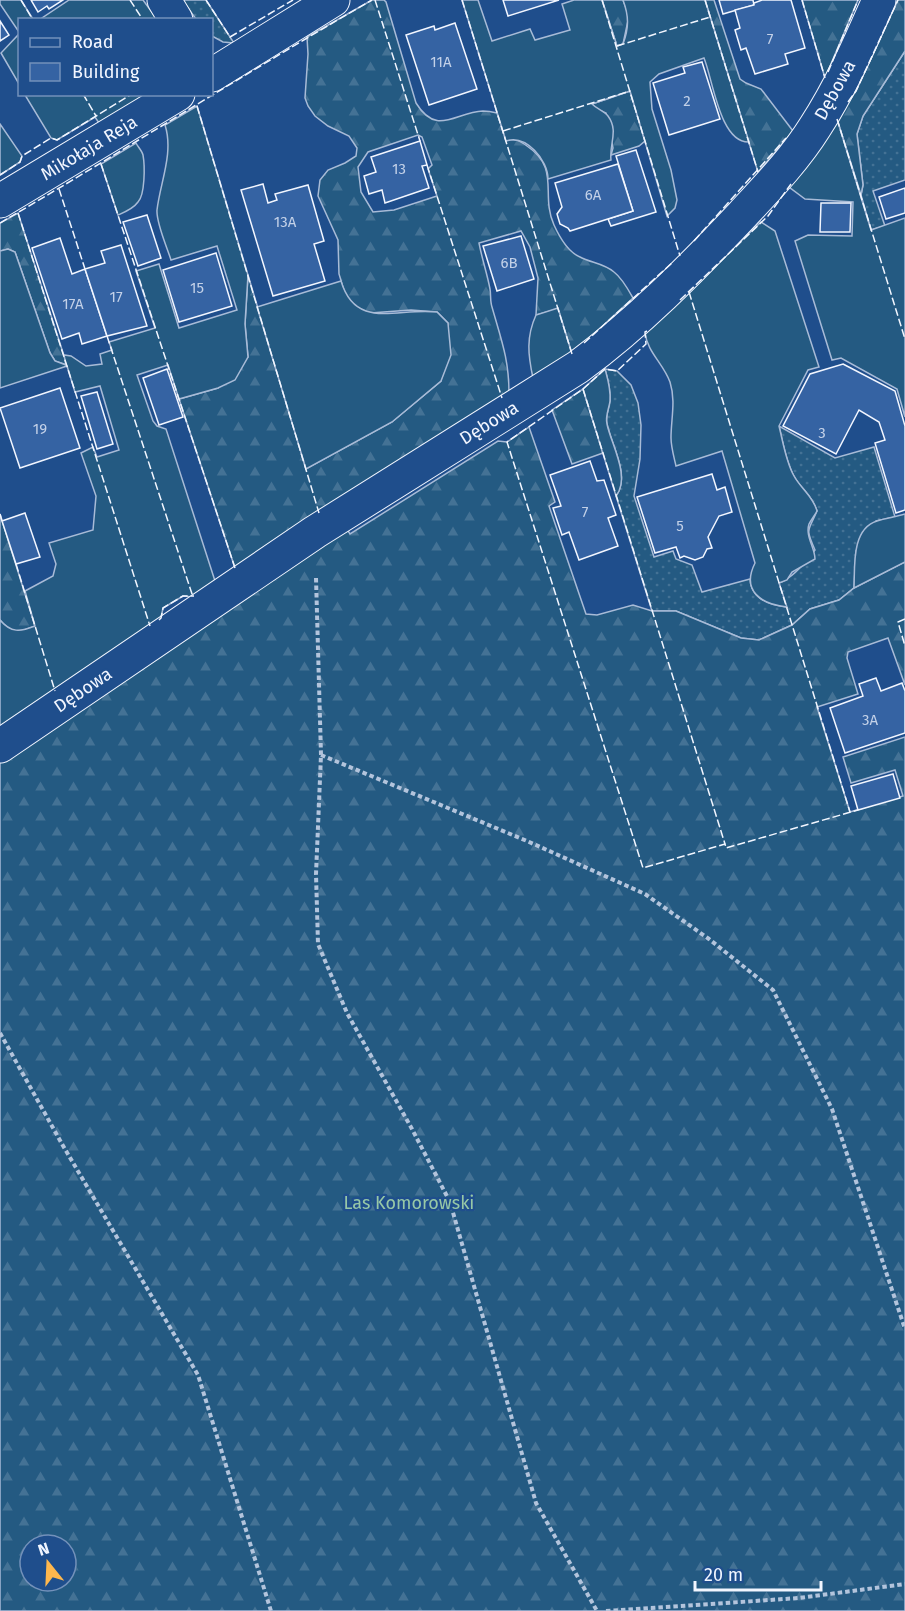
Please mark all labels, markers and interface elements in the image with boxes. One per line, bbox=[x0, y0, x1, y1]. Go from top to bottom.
legend bbox=[18, 18, 213, 96]
house number: 7 bbox=[767, 30, 774, 48]
text: Road bbox=[72, 31, 114, 53]
house number: 11A bbox=[430, 53, 452, 71]
street label: Dębowa bbox=[810, 56, 860, 124]
text: Building bbox=[72, 61, 140, 83]
house number: 2 bbox=[683, 92, 691, 110]
street label: Mikołaja Reja bbox=[37, 111, 141, 185]
house number: 13 bbox=[392, 160, 406, 178]
house number: 6A bbox=[585, 186, 602, 204]
house number: 13A bbox=[274, 213, 297, 231]
house number: 6B bbox=[500, 254, 518, 272]
house number: 15 bbox=[190, 279, 204, 297]
house number: 17 bbox=[109, 288, 123, 306]
house number: 17A bbox=[62, 295, 84, 313]
street label: Dębowa bbox=[456, 396, 522, 450]
house number: 19 bbox=[33, 420, 47, 438]
house number: 3 bbox=[818, 424, 826, 442]
house number: 7 bbox=[582, 503, 589, 521]
house number: 5 bbox=[676, 517, 684, 535]
street label: Dębowa bbox=[50, 663, 116, 717]
house number: 3A bbox=[862, 711, 878, 729]
park label: Las Komorowski bbox=[344, 1192, 474, 1214]
north arrow bbox=[18, 1533, 78, 1593]
text: N bbox=[36, 1539, 51, 1560]
scale bar bbox=[695, 1554, 821, 1592]
text: 20 m bbox=[704, 1564, 743, 1586]

